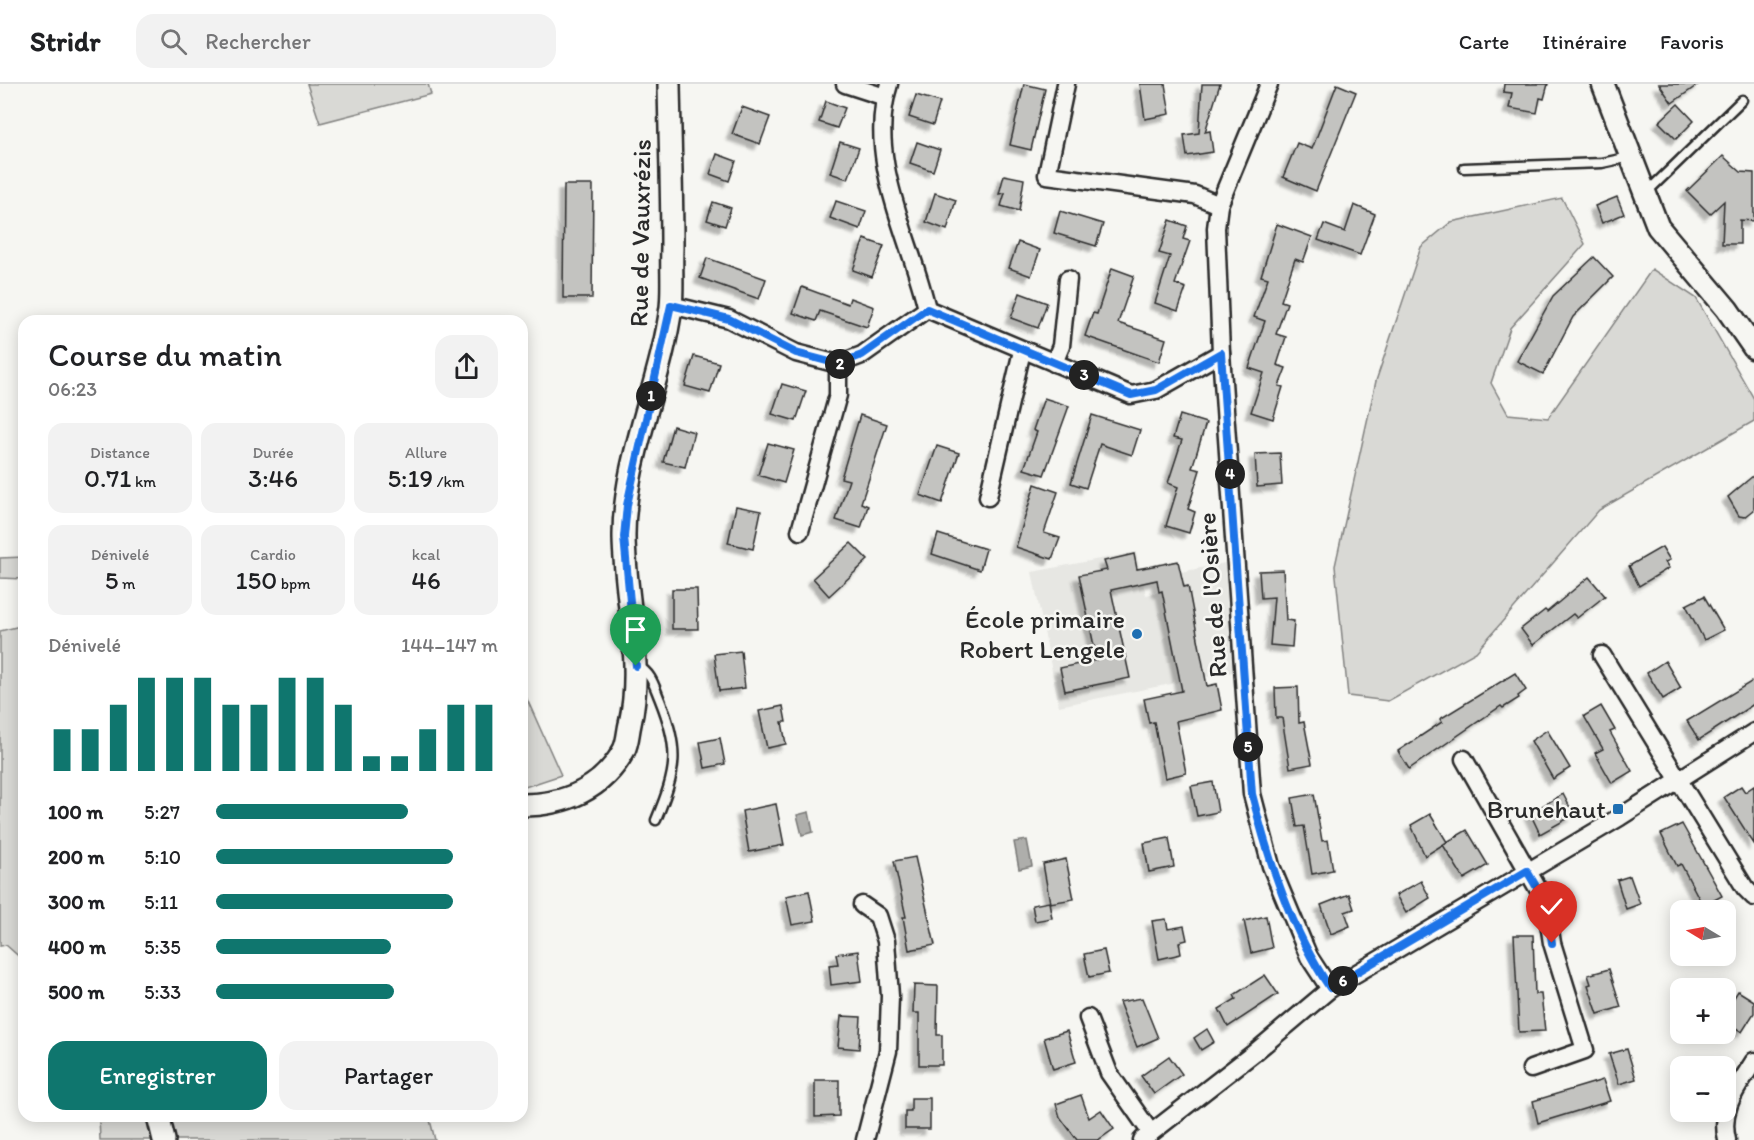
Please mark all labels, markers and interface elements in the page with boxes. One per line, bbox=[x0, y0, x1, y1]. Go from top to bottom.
search box bbox=[136, 14, 556, 68]
text: Stridr bbox=[30, 24, 100, 58]
icon: search bbox=[157, 25, 190, 58]
text: Rechercher bbox=[205, 28, 311, 55]
text: Carte bbox=[1459, 29, 1509, 54]
text: Itinéraire bbox=[1542, 29, 1627, 54]
text: Favoris bbox=[1660, 29, 1724, 54]
street label: Rue de Vauxrézis bbox=[622, 139, 658, 327]
text: Course du matin bbox=[48, 335, 282, 374]
button: share bbox=[435, 335, 498, 398]
pin: 2 bbox=[825, 349, 855, 379]
text: 2 bbox=[836, 354, 844, 373]
pin: 3 bbox=[1069, 360, 1099, 390]
text: 3 bbox=[1080, 365, 1088, 384]
text: 06:23 bbox=[48, 377, 97, 401]
pin: 1 bbox=[636, 381, 666, 411]
text: 1 bbox=[647, 386, 655, 405]
text: Distance bbox=[90, 443, 150, 462]
text: Durée bbox=[252, 443, 294, 462]
text: Allure bbox=[405, 443, 447, 462]
pin: 4 bbox=[1215, 459, 1245, 489]
text: 0.71 bbox=[84, 462, 131, 494]
text: 3:46 bbox=[248, 462, 298, 494]
text: 5:19 bbox=[387, 462, 433, 494]
text: 4 bbox=[1225, 464, 1235, 483]
text: km bbox=[131, 472, 156, 491]
text: /km bbox=[433, 472, 465, 491]
street label: Rue de l'Osière bbox=[1190, 511, 1234, 679]
text: Dénivelé bbox=[91, 545, 149, 564]
text: Cardio bbox=[250, 545, 296, 564]
text: kcal bbox=[412, 545, 440, 564]
text: 5 bbox=[105, 564, 118, 596]
text: 150 bbox=[235, 564, 277, 596]
text: 46 bbox=[411, 564, 441, 596]
text: m bbox=[118, 574, 135, 593]
text: bpm bbox=[277, 574, 311, 593]
place label: École primaire Robert Lengele bbox=[959, 603, 1125, 665]
pin bbox=[610, 604, 661, 666]
icon: arrive bbox=[619, 613, 652, 646]
marker: École primaire Robert Lengele bbox=[1130, 627, 1144, 641]
text: Dénivelé bbox=[48, 633, 121, 657]
text: 144–147 m bbox=[401, 633, 498, 657]
pin: 5 bbox=[1233, 732, 1263, 762]
text: 5 bbox=[1244, 737, 1252, 756]
place label: Brunehaut bbox=[1487, 793, 1606, 825]
text: 100 m bbox=[48, 800, 103, 824]
text: 5:27 bbox=[144, 800, 180, 824]
marker: Brunehaut bbox=[1611, 802, 1625, 816]
text: 200 m bbox=[48, 845, 104, 869]
text: 5:10 bbox=[144, 845, 181, 869]
pin bbox=[1526, 881, 1577, 943]
text: 300 m bbox=[48, 890, 105, 914]
text: 5:11 bbox=[144, 890, 178, 914]
icon: check bbox=[1535, 890, 1568, 923]
north arrow bbox=[1670, 900, 1736, 966]
map controls bbox=[1670, 900, 1736, 1122]
text: 400 m bbox=[48, 935, 106, 959]
text: 5:35 bbox=[144, 935, 181, 959]
pin: 6 bbox=[1328, 966, 1358, 996]
text: 6 bbox=[1339, 971, 1347, 990]
button: + bbox=[1670, 978, 1736, 1044]
text: 500 m bbox=[48, 980, 104, 1004]
text: 5:33 bbox=[144, 980, 181, 1004]
button: Enregistrer bbox=[48, 1041, 267, 1110]
button: Partager bbox=[279, 1041, 498, 1110]
button: − bbox=[1670, 1056, 1736, 1122]

